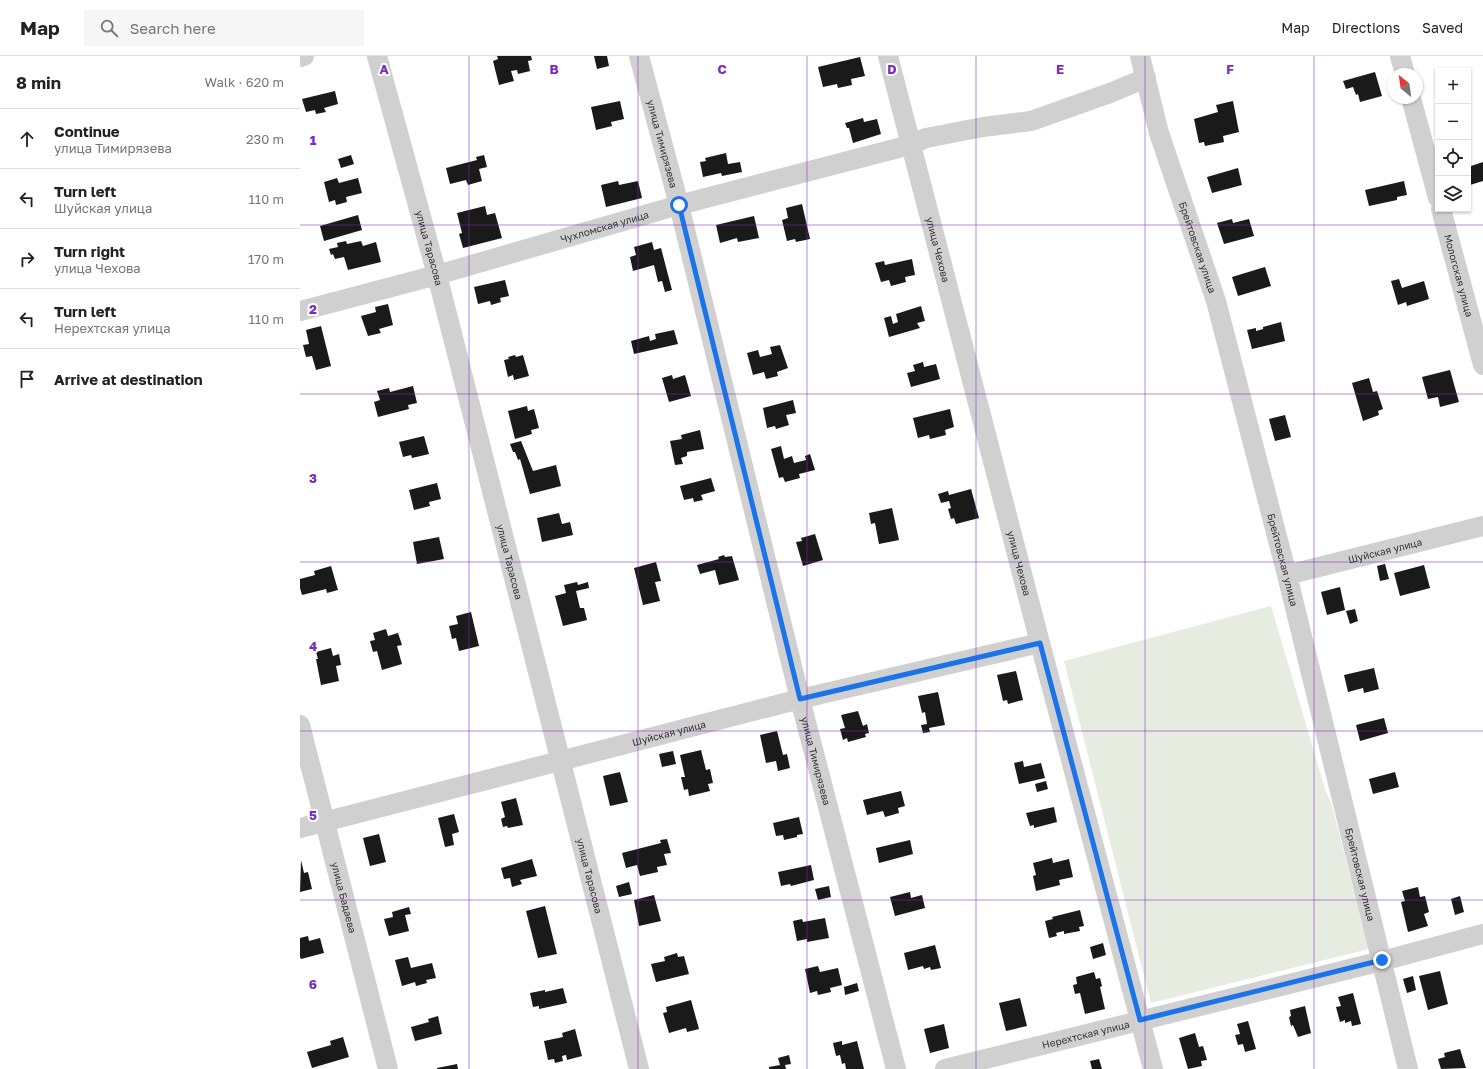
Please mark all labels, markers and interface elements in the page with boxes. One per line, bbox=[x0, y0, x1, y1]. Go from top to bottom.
search box bbox=[84, 10, 364, 46]
text: Map bbox=[20, 16, 60, 39]
icon: search bbox=[98, 17, 120, 39]
text: Search here bbox=[130, 19, 216, 37]
text: Map bbox=[1281, 19, 1310, 36]
text: Directions bbox=[1332, 19, 1400, 36]
text: Saved bbox=[1422, 19, 1463, 36]
text: A bbox=[379, 61, 389, 77]
text: B bbox=[549, 61, 559, 77]
text: C bbox=[717, 61, 727, 77]
text: D bbox=[887, 61, 897, 77]
text: E bbox=[1056, 61, 1064, 77]
text: F bbox=[1226, 61, 1234, 77]
north arrow bbox=[1387, 68, 1423, 104]
map controls bbox=[1435, 68, 1471, 212]
button: + bbox=[1435, 68, 1471, 104]
text: 8 min bbox=[16, 72, 61, 93]
text: Walk · 620 m bbox=[205, 74, 284, 90]
street label: улица Тимирязева bbox=[645, 98, 680, 189]
button: − bbox=[1435, 104, 1471, 140]
text: Continue bbox=[54, 122, 120, 140]
icon: ahead bbox=[16, 128, 38, 150]
text: 230 m bbox=[246, 131, 284, 147]
text: 1 bbox=[310, 132, 317, 148]
text: улица Тимирязева bbox=[54, 140, 172, 156]
button: locate bbox=[1435, 140, 1471, 176]
button: layers bbox=[1435, 176, 1471, 212]
text: Turn left bbox=[54, 182, 116, 200]
icon: left bbox=[16, 188, 38, 210]
text: 110 m bbox=[249, 191, 284, 207]
route start bbox=[670, 196, 688, 214]
text: Шуйская улица bbox=[54, 200, 152, 216]
street label: Брейтовская улица bbox=[1177, 200, 1219, 294]
street label: Чухломская улица bbox=[559, 208, 650, 245]
street label: улица Тарасова bbox=[414, 209, 445, 287]
street label: улица Чехова bbox=[924, 216, 952, 283]
street label: Мологская улица bbox=[1442, 233, 1476, 318]
text: Turn right bbox=[54, 242, 125, 260]
icon: right bbox=[16, 248, 38, 270]
text: 170 m bbox=[248, 251, 284, 267]
text: улица Чехова bbox=[54, 260, 141, 276]
text: 2 bbox=[309, 301, 317, 317]
text: Turn left bbox=[54, 302, 116, 320]
icon: left bbox=[16, 308, 38, 330]
text: 110 m bbox=[249, 311, 284, 327]
text: Нерехтская улица bbox=[54, 320, 171, 336]
icon: arrive bbox=[16, 368, 38, 390]
text: Arrive at destination bbox=[54, 370, 203, 388]
text: 3 bbox=[309, 470, 317, 486]
street label: Брейтовская улица bbox=[1265, 512, 1300, 608]
street label: улица Тарасова bbox=[495, 523, 525, 601]
street label: улица Чехова bbox=[1005, 529, 1034, 597]
street label: Шуйская улица bbox=[1347, 535, 1423, 566]
text: 4 bbox=[309, 638, 317, 654]
street label: улица Тимирязева bbox=[799, 716, 833, 807]
street label: Шуйская улица bbox=[631, 718, 707, 748]
text: 5 bbox=[309, 807, 317, 823]
street label: Брейтовская улица bbox=[1343, 827, 1378, 922]
street label: улица Тарасова bbox=[574, 837, 605, 915]
street label: улица Бадаева bbox=[329, 861, 359, 934]
route end bbox=[1373, 951, 1391, 969]
text: 6 bbox=[309, 976, 317, 992]
street label: Нерехтская улица bbox=[1041, 1018, 1131, 1051]

